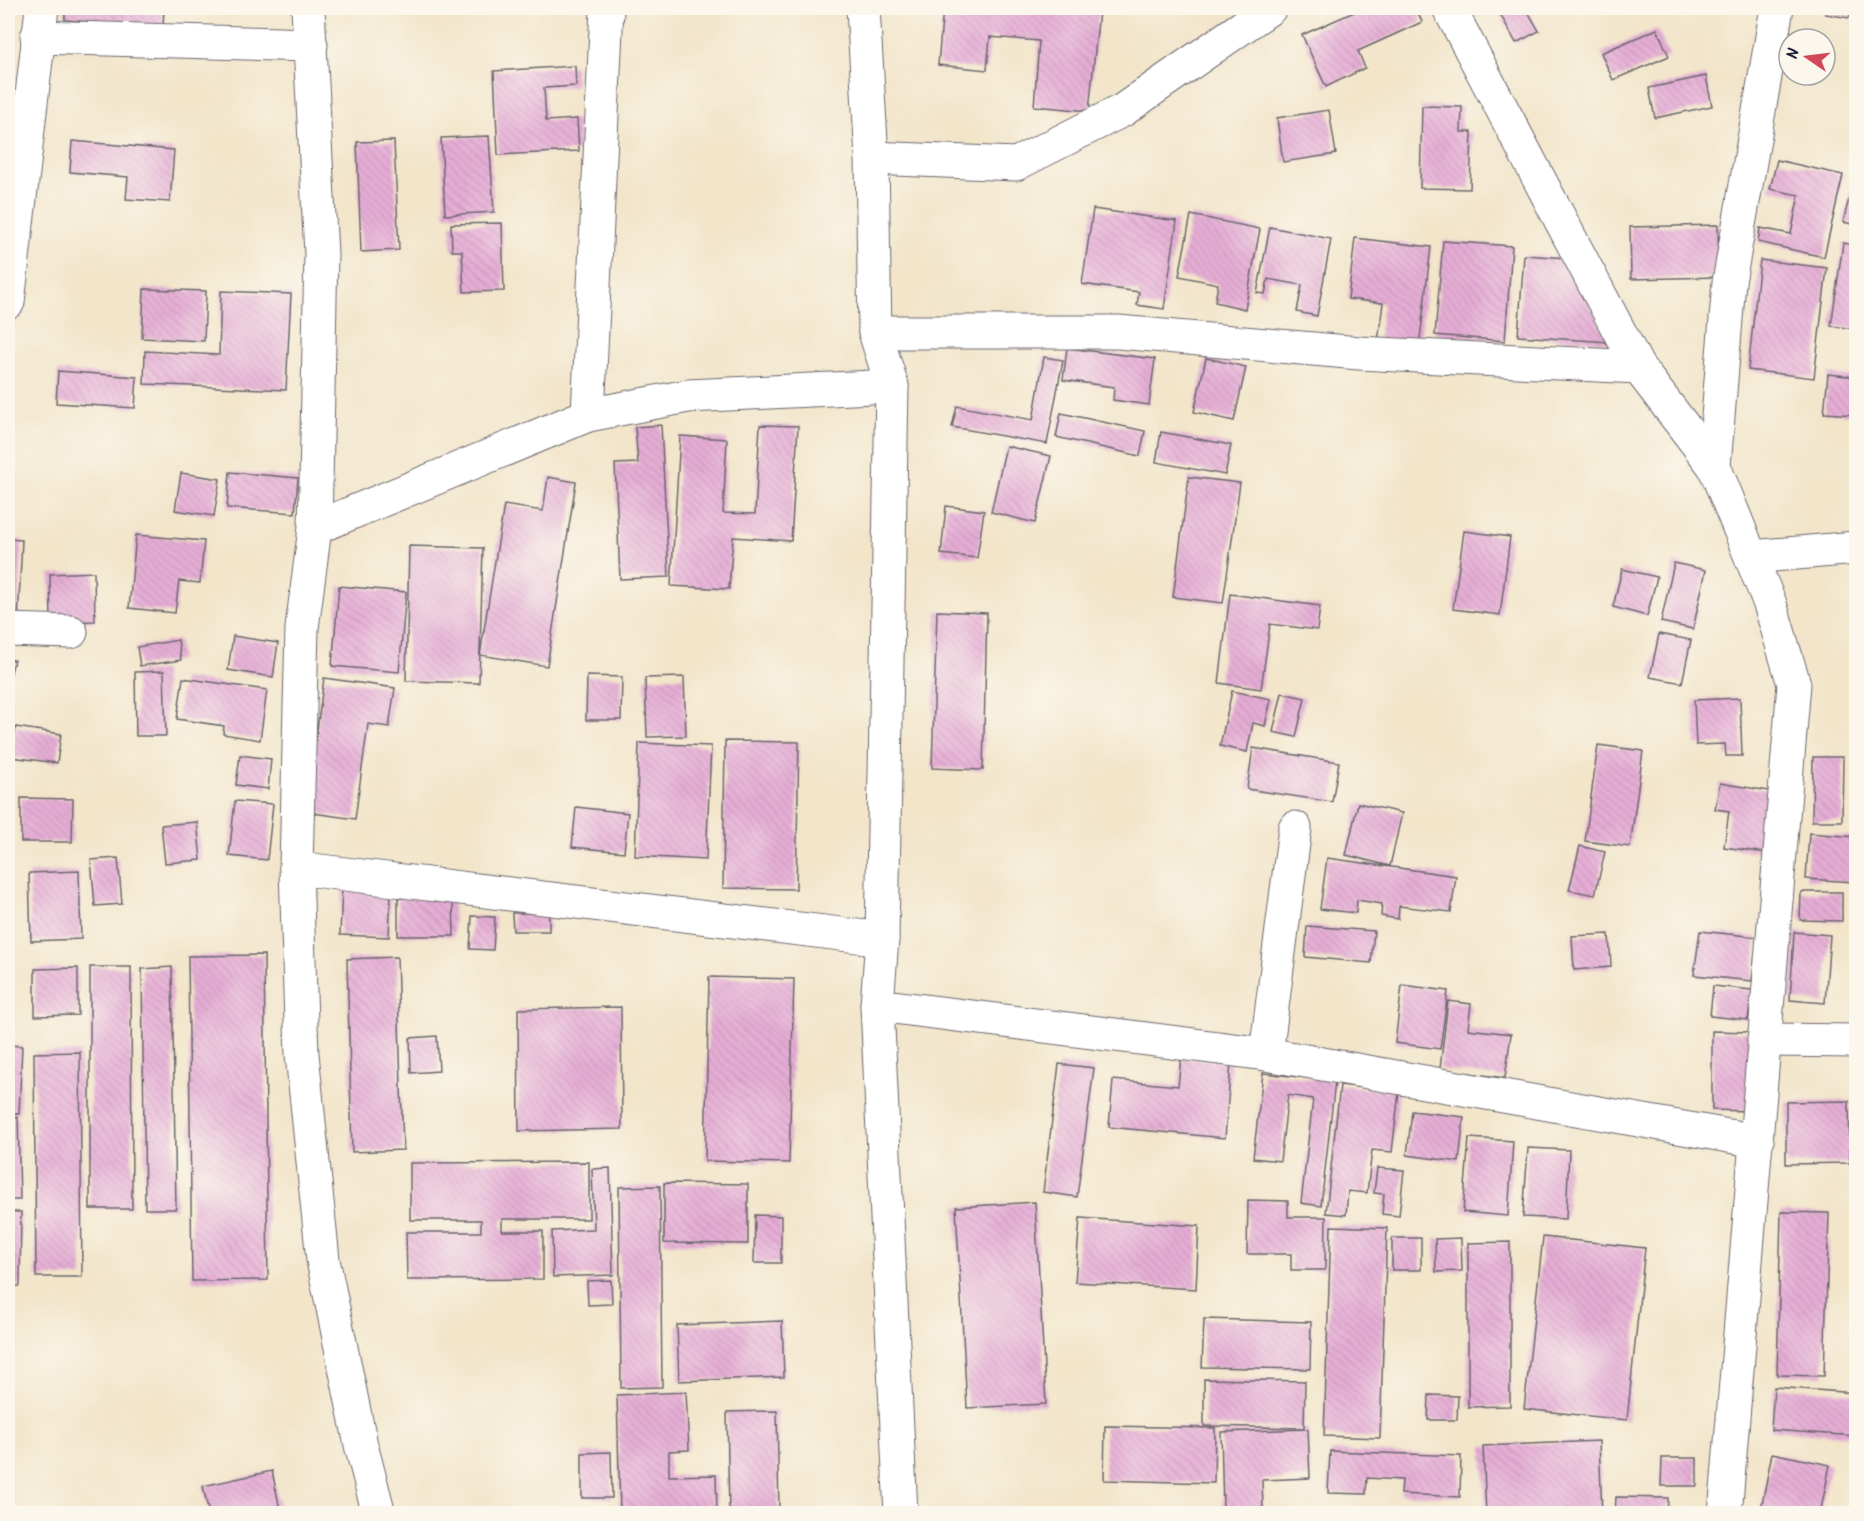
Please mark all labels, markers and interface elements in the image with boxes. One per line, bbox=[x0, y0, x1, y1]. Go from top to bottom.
north arrow bbox=[1777, 27, 1837, 87]
text: N bbox=[1781, 46, 1807, 62]

